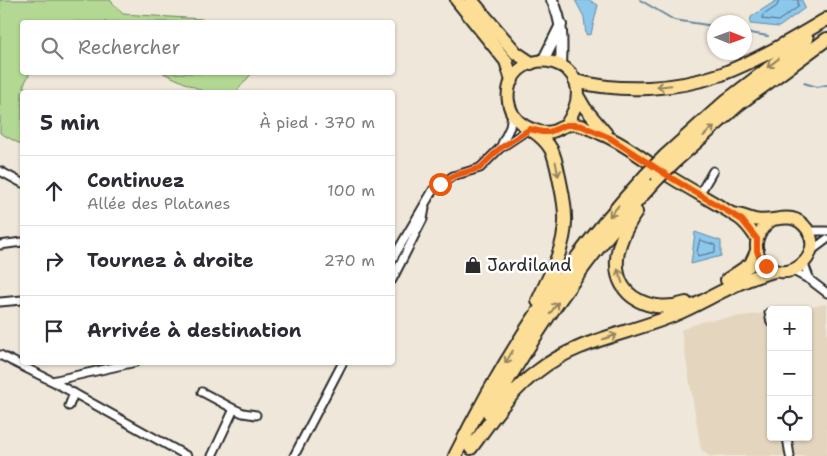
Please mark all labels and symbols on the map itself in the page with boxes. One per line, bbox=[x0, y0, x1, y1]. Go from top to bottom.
north arrow bbox=[707, 15, 752, 60]
one-way arrow bbox=[767, 58, 780, 69]
one-way arrow bbox=[656, 81, 672, 91]
one-way arrow bbox=[703, 125, 716, 136]
one-way arrow bbox=[553, 160, 563, 176]
route start bbox=[429, 173, 452, 196]
one-way arrow bbox=[608, 204, 619, 217]
place label: Jardiland bbox=[487, 253, 572, 277]
shop icon: Jardiland bbox=[463, 255, 483, 275]
route end bbox=[755, 255, 778, 278]
one-way arrow bbox=[615, 268, 624, 284]
one-way arrow bbox=[549, 301, 559, 315]
one-way arrow bbox=[602, 332, 618, 341]
one-way arrow bbox=[503, 350, 513, 364]

